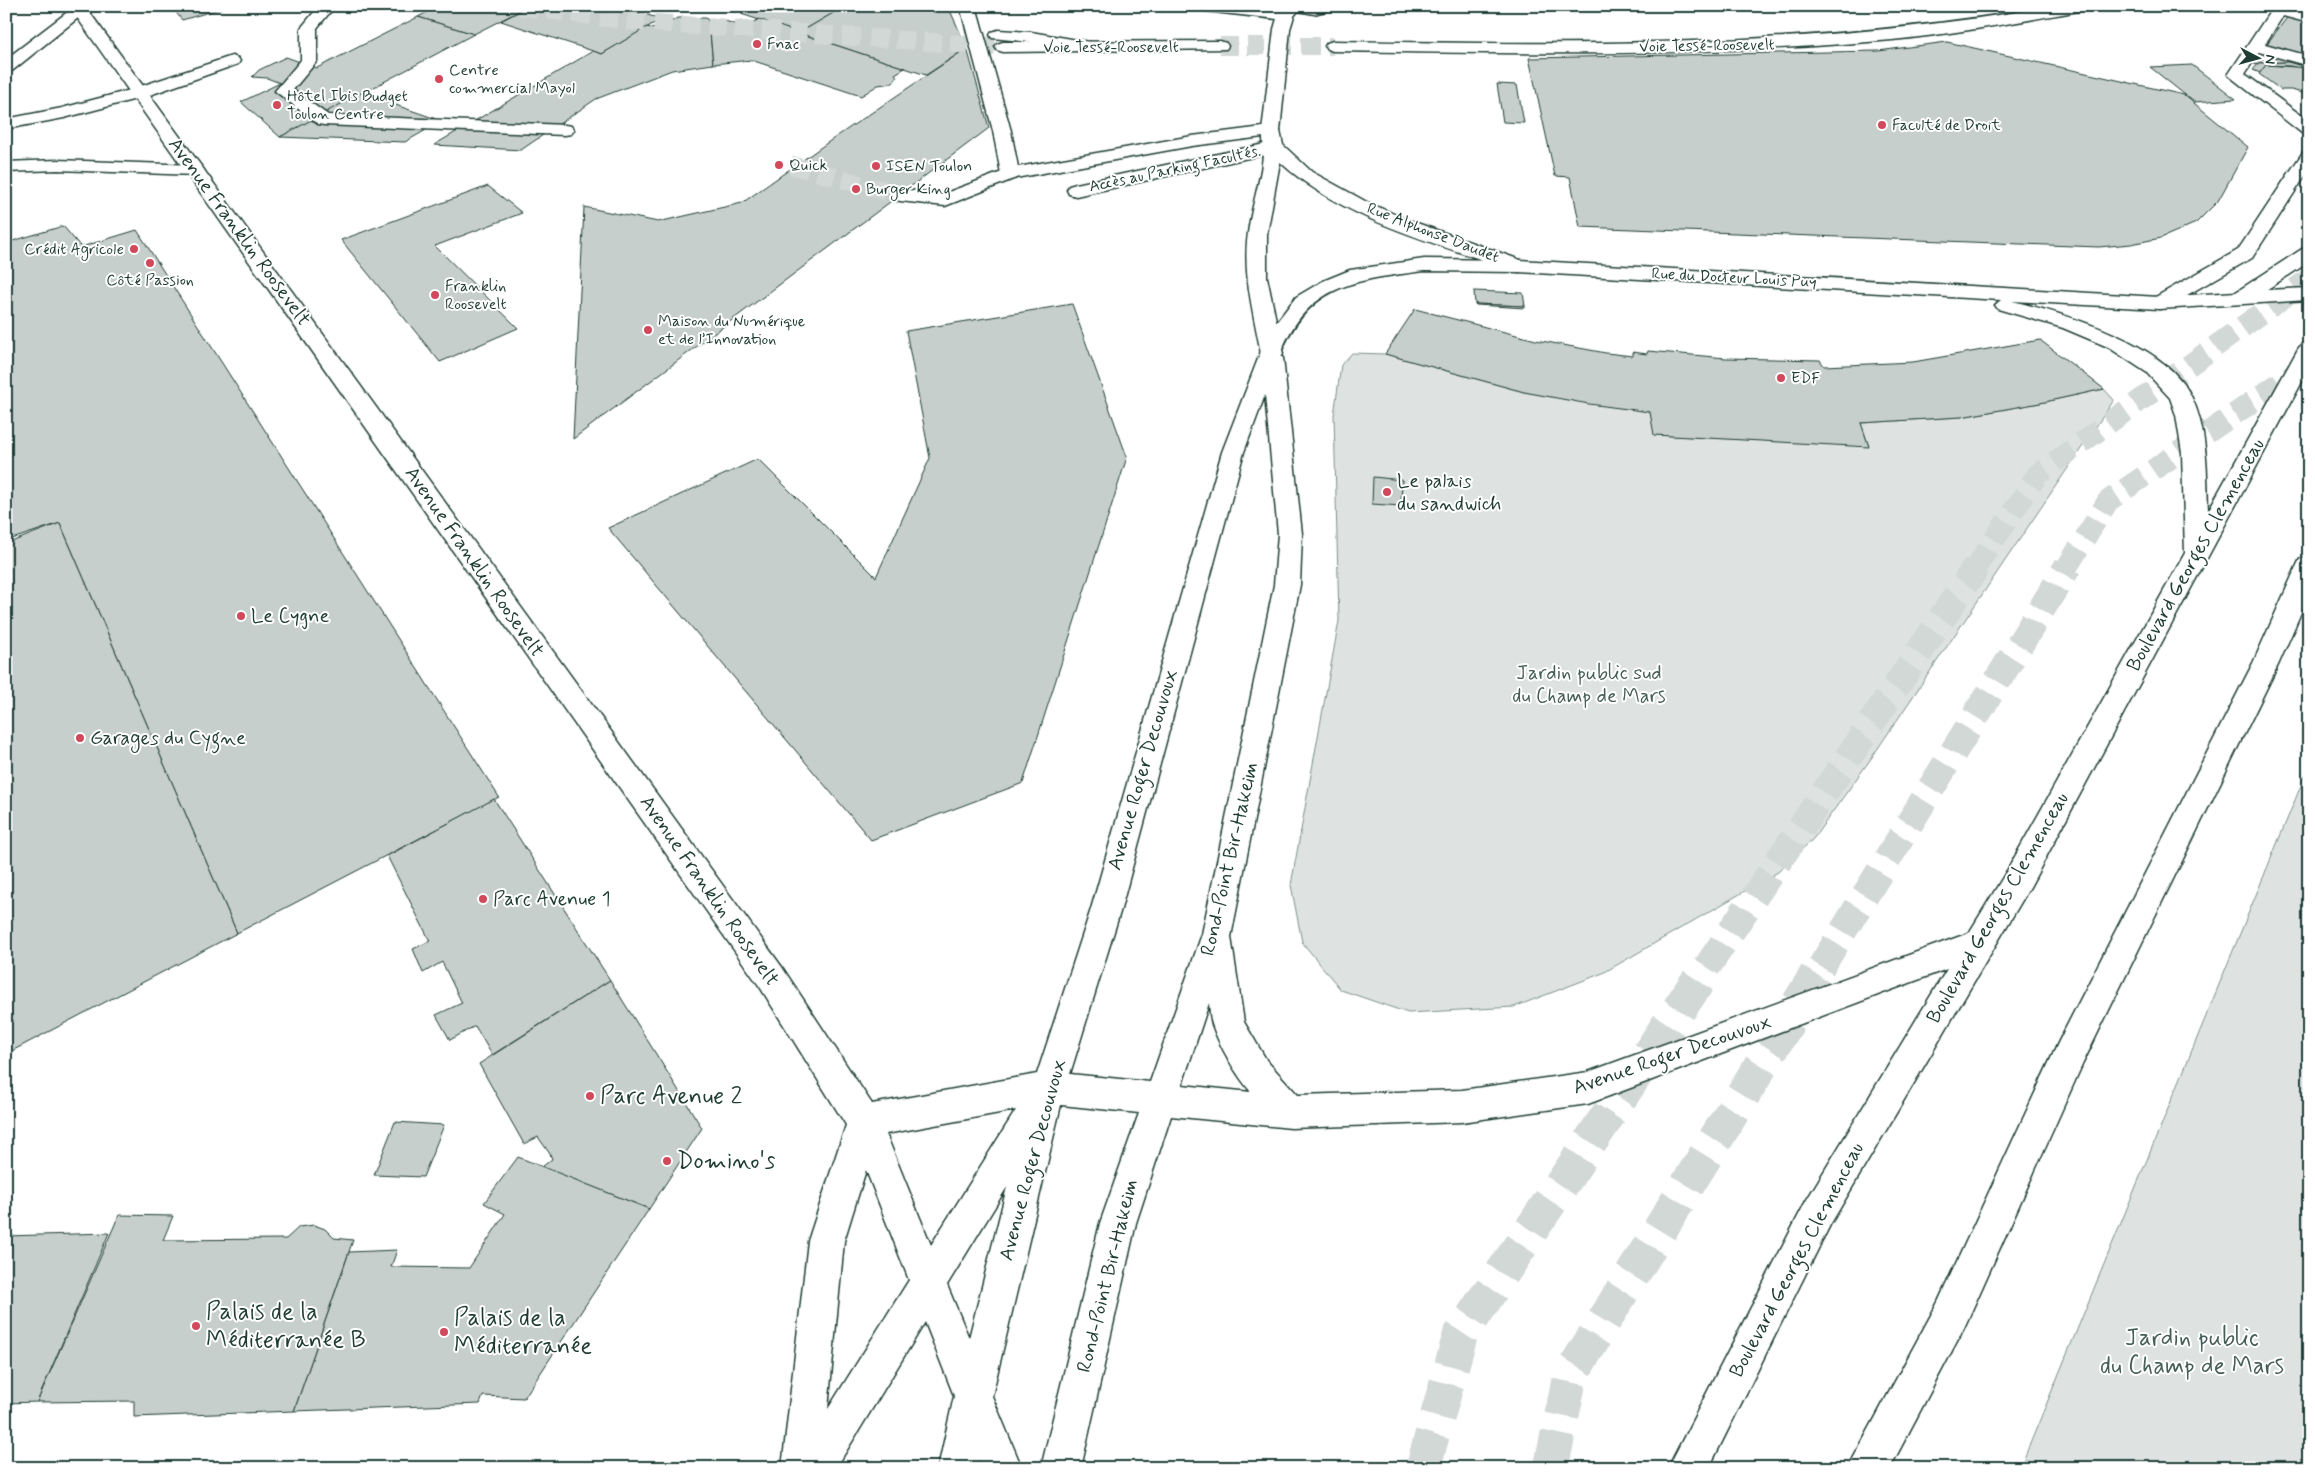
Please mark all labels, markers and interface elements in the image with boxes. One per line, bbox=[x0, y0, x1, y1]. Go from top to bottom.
north arrow bbox=[2232, 32, 2282, 82]
place label: Fnac bbox=[767, 34, 799, 55]
street label: Voie Tessé-Roosevelt bbox=[1639, 34, 1775, 58]
street label: Voie Tessé-Roosevelt bbox=[1043, 37, 1179, 58]
marker: Fnac bbox=[751, 38, 763, 50]
text: N bbox=[2260, 54, 2279, 65]
place label: Centre commercial Mayol bbox=[449, 60, 575, 99]
marker: Centre commercial Mayol bbox=[433, 73, 445, 85]
place label: Hôtel Ibis Budget Toulon Centre bbox=[287, 86, 408, 125]
marker: Hôtel Ibis Budget Toulon Centre bbox=[271, 99, 283, 111]
place label: Faculté de Droit bbox=[1892, 115, 2001, 136]
marker: Faculté de Droit bbox=[1876, 119, 1888, 131]
street label: Avenue Franklin Roosevelt bbox=[161, 132, 317, 332]
street label: Accès au Parking Facultés. bbox=[1087, 141, 1263, 198]
place label: Quick bbox=[789, 155, 828, 176]
place label: ISEN Toulon bbox=[886, 156, 972, 177]
marker: Quick bbox=[773, 159, 785, 171]
marker: ISEN Toulon bbox=[870, 160, 882, 172]
place label: Burger King bbox=[866, 179, 951, 201]
marker: Burger King bbox=[850, 183, 862, 195]
street label: Rue Alphonse Daudet bbox=[1364, 198, 1502, 268]
place label: Crédit Agricole bbox=[24, 239, 124, 261]
marker: Crédit Agricole bbox=[128, 243, 140, 255]
marker: Côté Passion bbox=[144, 257, 156, 269]
street label: Rue du Docteur Louis Puy bbox=[1651, 263, 1817, 293]
place label: Côté Passion bbox=[106, 270, 194, 291]
place label: Franklin Roosevelt bbox=[445, 276, 506, 315]
marker: Franklin Roosevelt bbox=[429, 289, 441, 301]
place label: Maison du Numérique et de l’Innovation bbox=[658, 311, 806, 350]
marker: Maison du Numérique et de l’Innovation bbox=[642, 324, 654, 336]
place label: EDF bbox=[1791, 368, 1820, 389]
marker: EDF bbox=[1775, 372, 1787, 384]
street label: Boulevard Georges Clemenceau bbox=[2121, 434, 2273, 677]
street label: Avenue Franklin Roosevelt bbox=[398, 461, 550, 663]
place label: Le palais du sandwich bbox=[1397, 468, 1501, 518]
marker: Le palais du sandwich bbox=[1381, 486, 1393, 498]
place label: Le Cygne bbox=[251, 603, 329, 630]
marker: Le Cygne bbox=[235, 610, 247, 622]
park label: Jardin public sud du Champ de Mars bbox=[1512, 660, 1666, 710]
street label: Avenue Roger Decouvoux bbox=[1101, 666, 1187, 874]
place label: Garages du Cygne bbox=[90, 725, 246, 754]
marker: Garages du Cygne bbox=[74, 732, 86, 744]
street label: Rond-Point Bir-Hakeim bbox=[1195, 759, 1265, 959]
street label: Boulevard Georges Clemenceau bbox=[1921, 787, 2077, 1029]
street label: Avenue Franklin Roosevelt bbox=[633, 790, 785, 992]
place label: Parc Avenue 1 bbox=[493, 886, 611, 913]
marker: Parc Avenue 1 bbox=[477, 893, 489, 905]
street label: Avenue Roger Decouvoux bbox=[1569, 1008, 1776, 1103]
street label: Avenue Roger Decouvoux bbox=[993, 1056, 1075, 1264]
place label: Parc Avenue 2 bbox=[600, 1081, 743, 1112]
marker: Parc Avenue 2 bbox=[584, 1090, 596, 1102]
street label: Boulevard Georges Clemenceau bbox=[1723, 1138, 1872, 1383]
place label: Domino's bbox=[677, 1146, 776, 1177]
marker: Domino's bbox=[661, 1155, 673, 1167]
street label: Rond-Point Bir-Hakeim bbox=[1071, 1177, 1145, 1375]
place label: Palais de la Méditerranée B bbox=[206, 1297, 366, 1356]
place label: Palais de la Méditerranée bbox=[454, 1303, 592, 1362]
marker: Palais de la Méditerranée B bbox=[190, 1320, 202, 1332]
park label: Jardin public du Champ de Mars bbox=[2100, 1323, 2284, 1382]
marker: Palais de la Méditerranée bbox=[438, 1326, 450, 1338]

